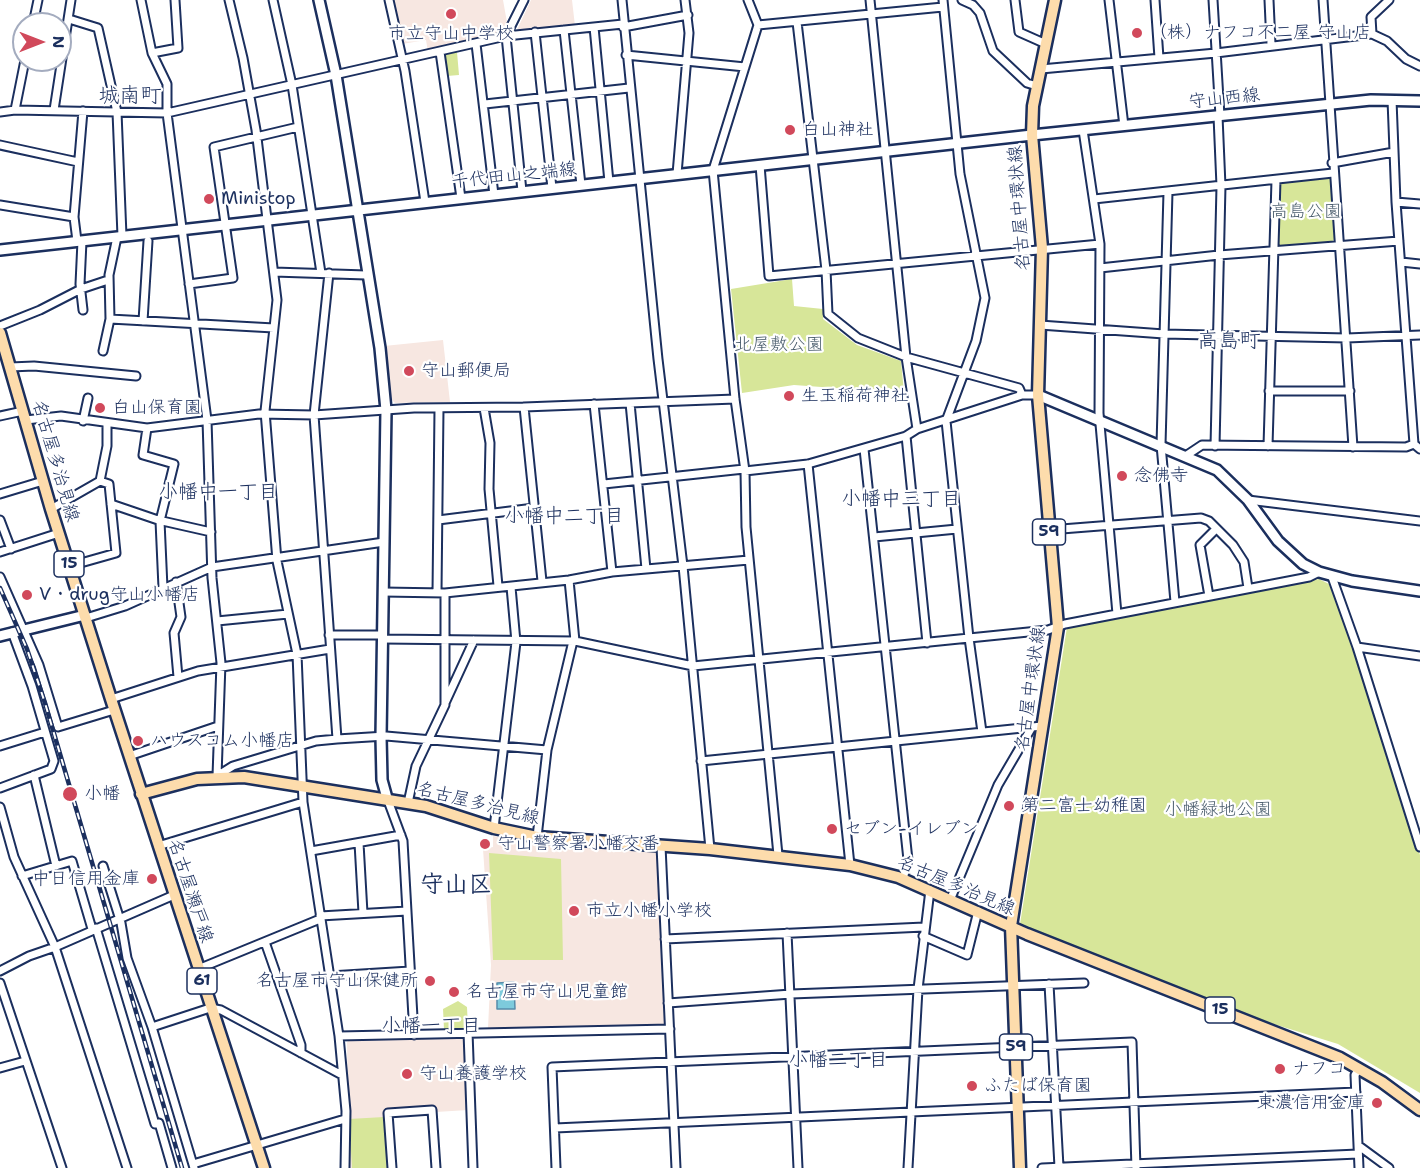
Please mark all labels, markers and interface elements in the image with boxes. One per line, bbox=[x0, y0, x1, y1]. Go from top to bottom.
marker: 市立守山中学校 bbox=[444, 7, 458, 21]
north arrow bbox=[12, 12, 72, 72]
place label: （株）ナフコ不二屋 守山店 bbox=[1149, 22, 1371, 44]
place label: 市立守山中学校 bbox=[388, 23, 514, 45]
marker: （株）ナフコ不二屋 守山店 bbox=[1130, 26, 1144, 40]
text: N bbox=[48, 36, 69, 48]
district label: 城南町 bbox=[99, 84, 161, 110]
street label: 守山西線 bbox=[1187, 84, 1261, 114]
place label: 白山神社 bbox=[802, 119, 874, 141]
marker: 白山神社 bbox=[783, 123, 797, 137]
street label: 名古屋中環状線 bbox=[1005, 144, 1035, 272]
street label: 千代田山之端線 bbox=[450, 159, 578, 193]
place label: Ministop bbox=[221, 188, 296, 210]
marker: Ministop bbox=[202, 192, 216, 206]
park label: 高島公園 bbox=[1270, 201, 1342, 223]
district label: 高島町 bbox=[1198, 329, 1260, 355]
park label: 北屋敷公園 bbox=[734, 334, 824, 356]
place label: 守山郵便局 bbox=[421, 360, 511, 382]
marker: 守山郵便局 bbox=[402, 364, 416, 378]
place label: 生玉稲荷神社 bbox=[801, 385, 909, 407]
marker: 生玉稲荷神社 bbox=[782, 389, 796, 403]
street label: 名古屋多治見線 bbox=[27, 397, 83, 525]
place label: 白山保育園 bbox=[112, 397, 202, 419]
marker: 白山保育園 bbox=[93, 401, 107, 415]
place label: 念佛寺 bbox=[1134, 465, 1188, 487]
marker: 念佛寺 bbox=[1115, 469, 1129, 483]
district label: 小幡中一丁目 bbox=[158, 481, 278, 505]
district label: 小幡中三丁目 bbox=[841, 488, 961, 512]
district label: 小幡中二丁目 bbox=[504, 505, 624, 529]
road number: 59 bbox=[1032, 519, 1066, 545]
road number: 15 bbox=[54, 551, 84, 577]
place label: V・drug守山小幡店 bbox=[39, 584, 200, 606]
marker: V・drug守山小幡店 bbox=[20, 588, 34, 602]
street label: 名古屋中環状線 bbox=[1012, 625, 1050, 753]
place label: ハウスコム小幡店 bbox=[150, 730, 294, 752]
marker: ハウスコム小幡店 bbox=[131, 734, 145, 748]
street label: 名古屋多治見線 bbox=[414, 778, 542, 830]
place label: 小幡 bbox=[84, 783, 120, 805]
marker: 小幡 bbox=[61, 785, 79, 803]
place label: 第二富士幼稚園 bbox=[1021, 795, 1147, 817]
marker: 第二富士幼稚園 bbox=[1002, 799, 1016, 813]
park label: 小幡緑地公園 bbox=[1164, 799, 1272, 821]
place label: セブン-イレブン bbox=[844, 818, 979, 840]
marker: セブン-イレブン bbox=[825, 822, 839, 836]
place label: 守山警察署小幡交番 bbox=[497, 833, 659, 855]
street label: 名古屋瀬戸線 bbox=[163, 836, 217, 946]
marker: 守山警察署小幡交番 bbox=[478, 837, 492, 851]
street label: 名古屋多治見線 bbox=[894, 851, 1018, 921]
place label: 中日信用金庫 bbox=[32, 868, 140, 890]
marker: 中日信用金庫 bbox=[145, 872, 159, 886]
district label: 守山区 bbox=[420, 872, 492, 900]
place label: 市立小幡小学校 bbox=[586, 900, 712, 922]
marker: 市立小幡小学校 bbox=[567, 904, 581, 918]
road number: 61 bbox=[187, 968, 217, 994]
place label: 名古屋市守山保健所 bbox=[256, 970, 418, 992]
marker: 名古屋市守山保健所 bbox=[423, 974, 437, 988]
place label: 名古屋市守山児童館 bbox=[466, 981, 628, 1003]
marker: 名古屋市守山児童館 bbox=[447, 985, 461, 999]
road number: 15 bbox=[1205, 997, 1235, 1023]
district label: 小幡一丁目 bbox=[381, 1015, 481, 1039]
road number: 59 bbox=[1000, 1034, 1032, 1060]
district label: 小幡二丁目 bbox=[788, 1049, 888, 1073]
place label: ナフコ bbox=[1292, 1058, 1346, 1080]
marker: ナフコ bbox=[1273, 1062, 1287, 1076]
place label: 守山養護学校 bbox=[419, 1063, 527, 1085]
marker: 守山養護学校 bbox=[400, 1067, 414, 1081]
place label: ふたば保育園 bbox=[984, 1075, 1092, 1097]
marker: ふたば保育園 bbox=[965, 1079, 979, 1093]
place label: 東濃信用金庫 bbox=[1257, 1092, 1365, 1114]
marker: 東濃信用金庫 bbox=[1370, 1096, 1384, 1110]

